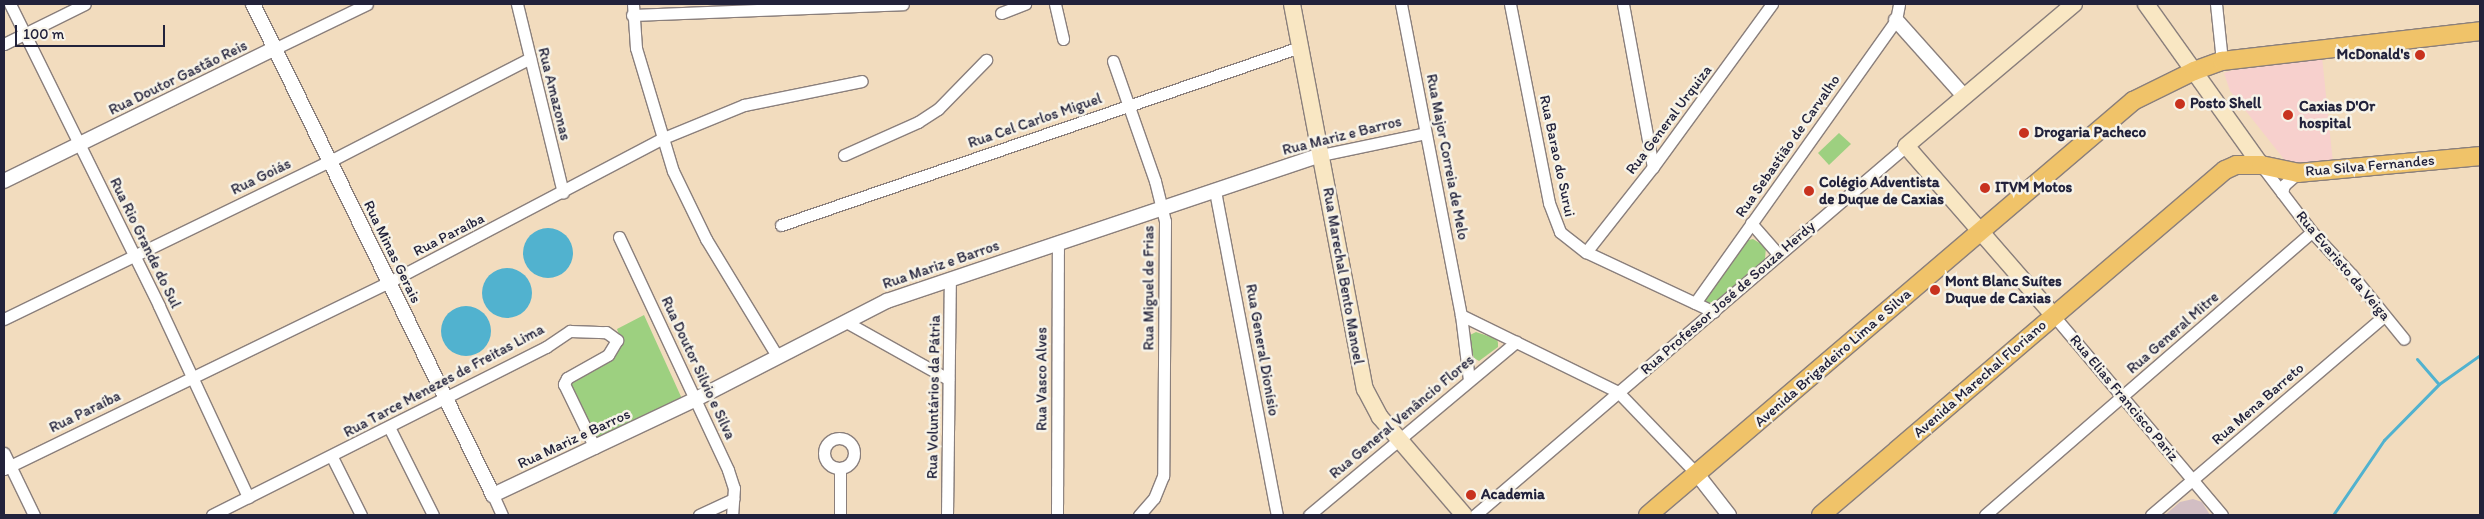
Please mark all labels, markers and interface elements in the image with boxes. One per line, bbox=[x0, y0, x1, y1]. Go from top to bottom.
scale bar bbox=[18, 15, 168, 47]
text: 100 m bbox=[23, 25, 64, 43]
street label: Rua Doutor Gastão Reis bbox=[106, 37, 250, 119]
street label: Rua Amazonas bbox=[534, 45, 574, 143]
place label: McDonald's bbox=[2337, 46, 2410, 64]
marker: McDonald's bbox=[2414, 49, 2426, 61]
street label: Rua General Urquiza bbox=[1622, 62, 1716, 178]
street label: Rua Sebastião de Carvalho bbox=[1732, 71, 1844, 221]
street label: Rua Major Correia de Melo bbox=[1422, 72, 1472, 242]
street label: Rua Cel Carlos Miguel bbox=[965, 90, 1105, 152]
street label: Rua Barao do Surui bbox=[1535, 94, 1579, 218]
place label: Posto Shell bbox=[2190, 95, 2261, 113]
place label: Caxias D'Or hospital bbox=[2299, 97, 2375, 132]
marker: Posto Shell bbox=[2174, 98, 2186, 110]
marker: Caxias D'Or hospital bbox=[2281, 108, 2295, 122]
street label: Rua Mariz e Barros bbox=[1281, 113, 1403, 159]
place label: Drogaria Pacheco bbox=[2034, 124, 2146, 142]
marker: Drogaria Pacheco bbox=[2018, 127, 2030, 139]
street label: Rua Silva Fernandes bbox=[2305, 151, 2435, 181]
street label: Rua Goiás bbox=[228, 155, 294, 199]
place label: Colégio Adventista de Duque de Caxias bbox=[1819, 173, 1944, 208]
street label: Rua Rio Grande do Sul bbox=[106, 175, 184, 311]
place label: ITVM Motos bbox=[1995, 179, 2072, 197]
marker: ITVM Motos bbox=[1979, 182, 1991, 194]
marker: Colégio Adventista de Duque de Caxias bbox=[1803, 185, 1815, 197]
street label: Rua Marechal Bento Manoel bbox=[1318, 186, 1368, 366]
street label: Rua Minas Gerais bbox=[360, 198, 424, 306]
street label: Rua Evaristo da Veiga bbox=[2292, 207, 2394, 325]
street label: Rua Paraíba bbox=[411, 210, 487, 260]
street label: Rua Professor José de Souza Herdy bbox=[1637, 217, 1819, 379]
street label: Rua Miguel de Frias bbox=[1140, 226, 1158, 350]
street label: Rua Mariz e Barros bbox=[881, 237, 1001, 293]
place label: Mont Blanc Suítes Duque de Caxias bbox=[1945, 272, 2062, 307]
street label: Rua General Dionísio bbox=[1241, 282, 1283, 418]
marker: Mont Blanc Suítes Duque de Caxias bbox=[1929, 284, 1941, 296]
street label: Avenida Brigadeiro Lima e Silva bbox=[1751, 285, 1915, 431]
street label: Rua General Mitre bbox=[2123, 288, 2223, 378]
street label: Rua Doutor Silvio e Silva bbox=[657, 294, 739, 442]
street label: Rua Voluntários da Pátria bbox=[924, 315, 944, 479]
street label: Avenida Marechal Floriano bbox=[1910, 316, 2050, 442]
street label: Rua Tarce Menezes de Freitas Lima bbox=[341, 321, 547, 441]
street label: Rua Vasco Alves bbox=[1033, 327, 1051, 431]
street label: Rua Elias Francisco Pariz bbox=[2066, 331, 2182, 465]
street label: Rua General Venâncio Flores bbox=[1326, 351, 1478, 483]
street label: Rua Mena Barreto bbox=[2208, 359, 2308, 449]
street label: Rua Paraíba bbox=[47, 387, 123, 437]
street label: Rua Mariz e Barros bbox=[515, 405, 633, 473]
place label: Academia bbox=[1481, 486, 1545, 504]
marker: Academia bbox=[1465, 489, 1477, 501]

